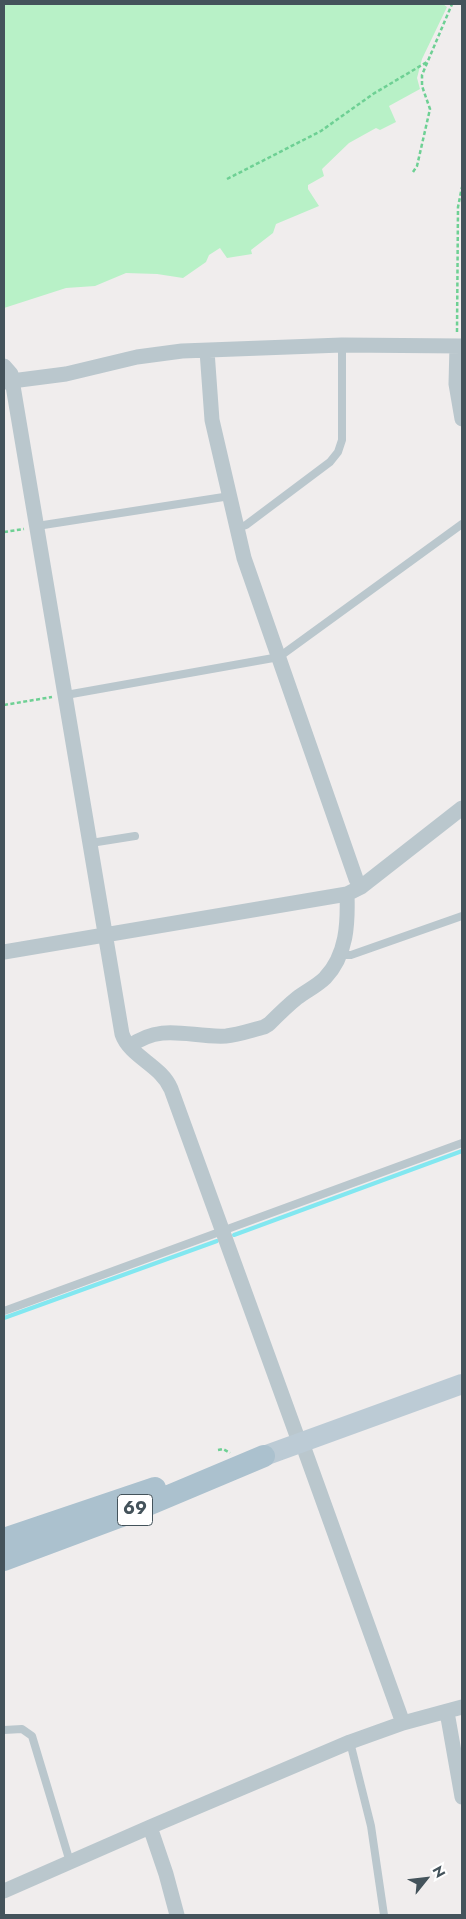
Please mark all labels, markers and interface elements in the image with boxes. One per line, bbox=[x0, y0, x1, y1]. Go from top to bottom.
road number: 69 bbox=[118, 1494, 152, 1526]
north arrow bbox=[401, 1854, 451, 1904]
text: N bbox=[428, 1862, 451, 1881]

